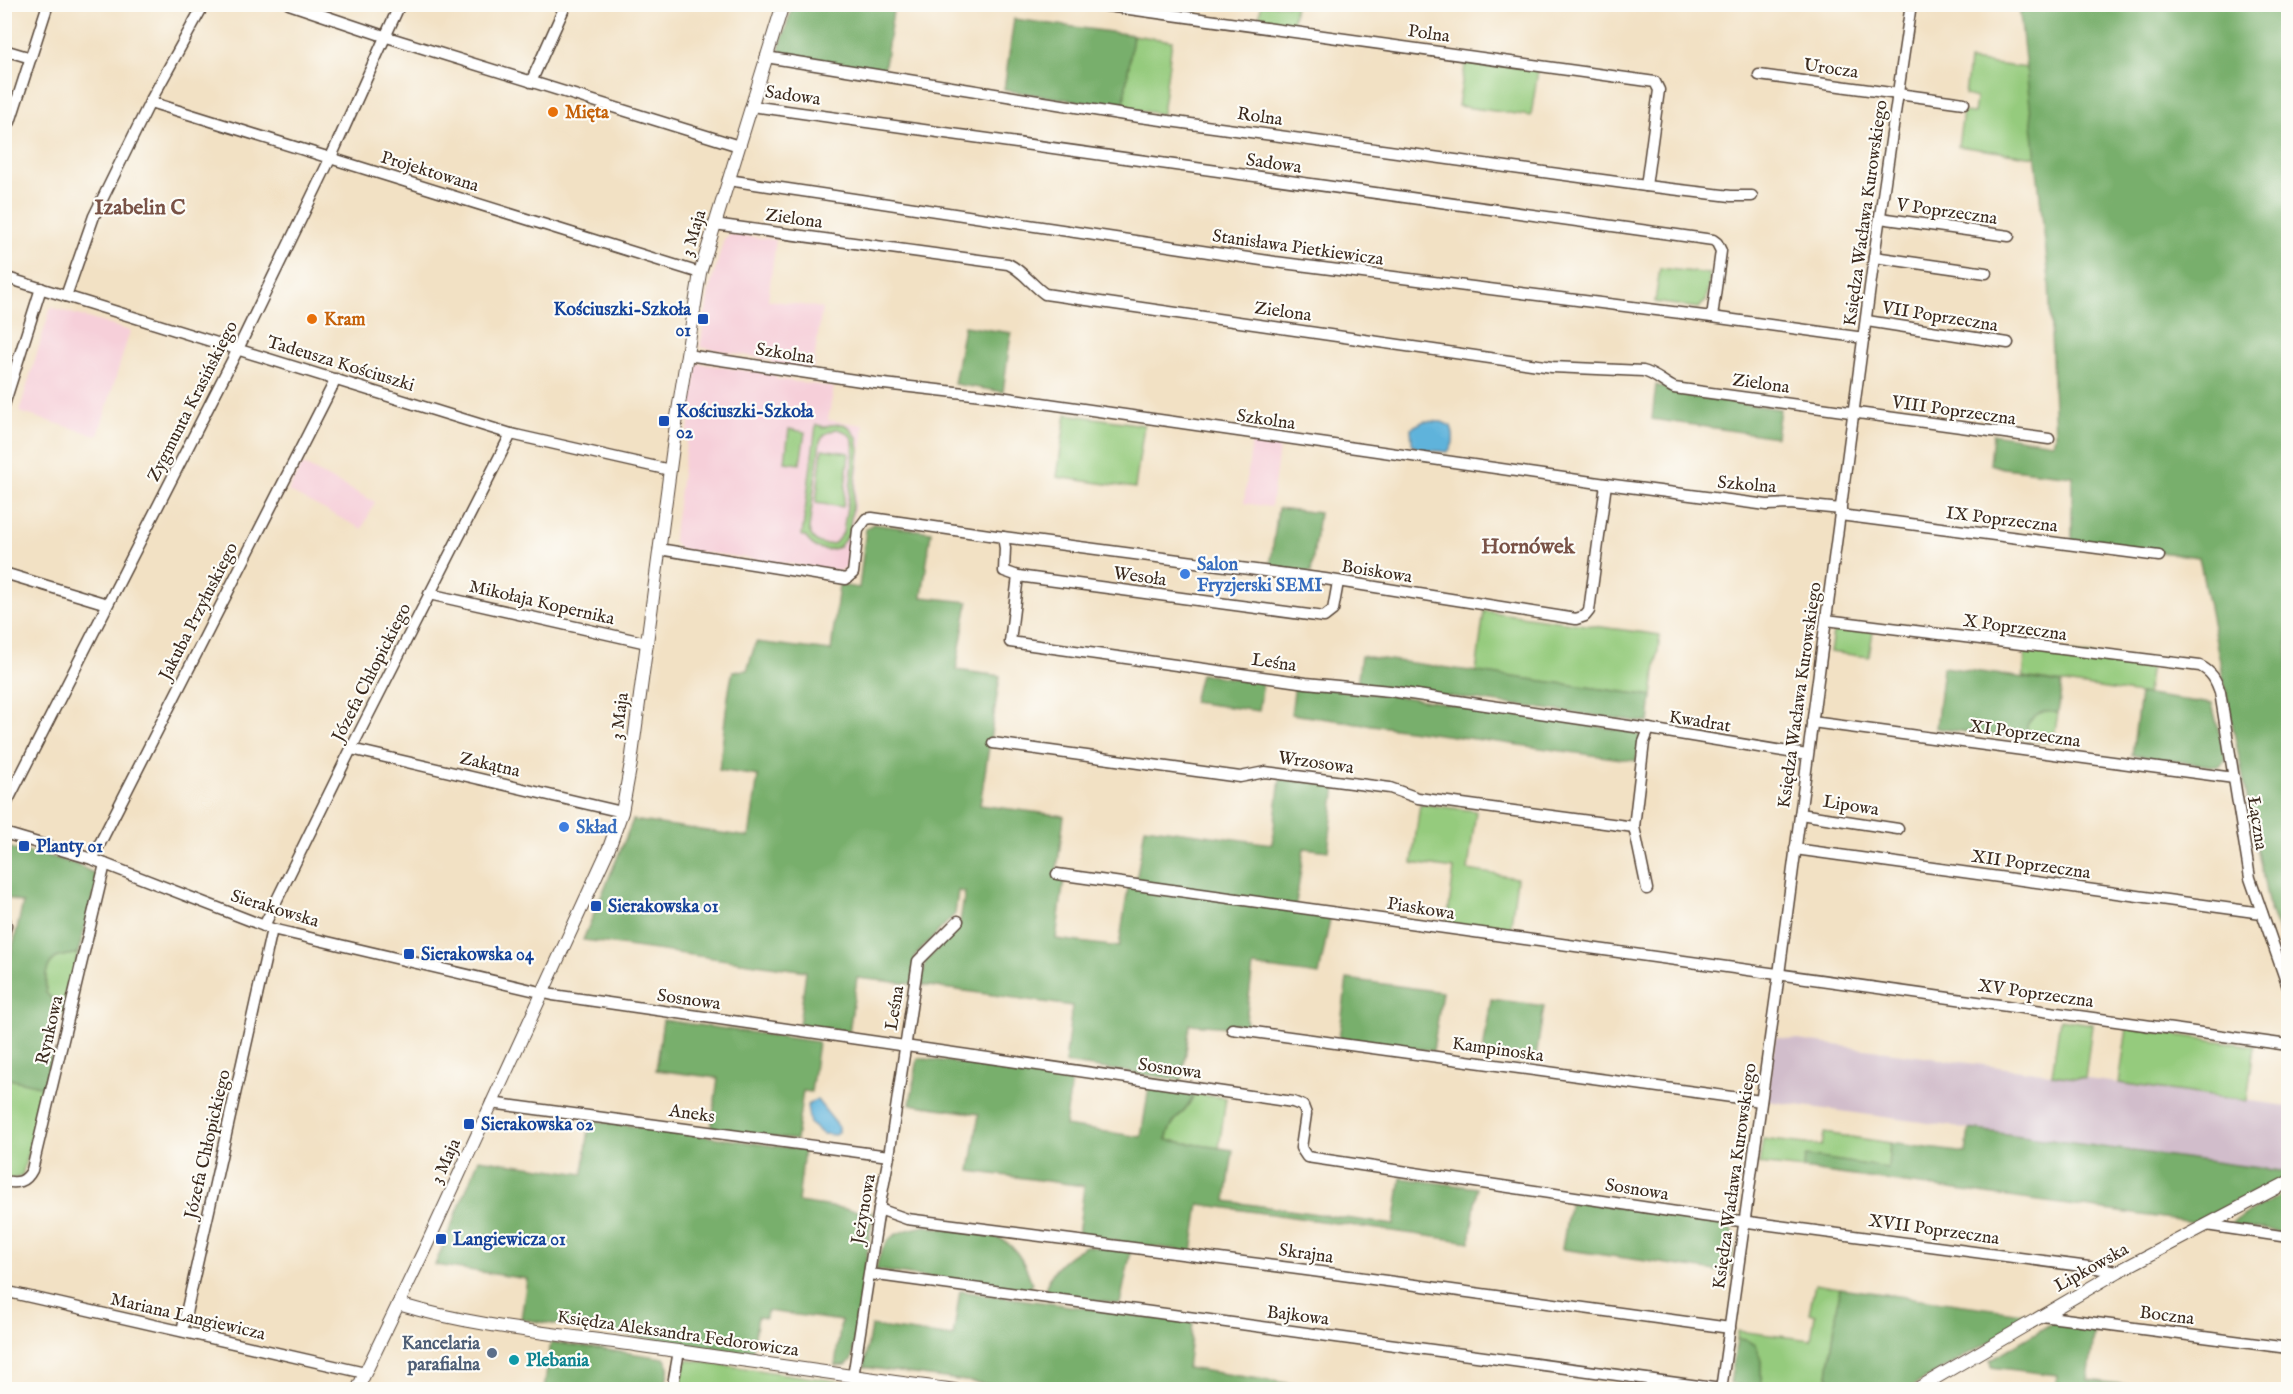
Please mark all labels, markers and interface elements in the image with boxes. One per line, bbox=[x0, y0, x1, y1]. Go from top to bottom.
street label: Polna bbox=[1406, 20, 1451, 49]
street label: Urocza bbox=[1802, 54, 1860, 85]
street label: Sadowa bbox=[764, 81, 822, 112]
street label: Księdza Wacława Kurowskiego bbox=[1839, 98, 1894, 328]
place label: Mięta bbox=[565, 102, 610, 125]
street label: Rolna bbox=[1236, 103, 1284, 132]
marker: Mięta bbox=[546, 105, 560, 119]
street label: Projektowana bbox=[378, 147, 482, 198]
street label: Sadowa bbox=[1245, 149, 1303, 180]
street label: V Poprzeczna bbox=[1894, 194, 1999, 231]
district label: Izabelin C bbox=[95, 195, 185, 222]
street label: Zielona bbox=[764, 204, 824, 235]
street label: 3 Maja bbox=[677, 207, 712, 259]
street label: Stanisława Pietkiewicza bbox=[1211, 225, 1385, 272]
street label: Zielona bbox=[1253, 297, 1313, 328]
street label: VII Poprzeczna bbox=[1879, 297, 2000, 338]
place label: Kościuszki-Szkoła 01 bbox=[553, 299, 692, 343]
place label: Kram bbox=[324, 309, 365, 332]
marker: Kram bbox=[305, 312, 319, 326]
marker: Kościuszki-Szkoła 01 bbox=[696, 312, 710, 326]
street label: Zygmunta Krasińskiego bbox=[143, 317, 244, 486]
street label: Tadeusza Kościuszki bbox=[264, 331, 417, 398]
street label: Szkolna bbox=[754, 339, 816, 370]
street label: Zielona bbox=[1731, 369, 1791, 400]
street label: VIII Poprzeczna bbox=[1889, 391, 2018, 432]
place label: Kościuszki-Szkoła 02 bbox=[676, 401, 815, 445]
street label: Szkolna bbox=[1235, 405, 1297, 436]
marker: Kościuszki-Szkoła 02 bbox=[657, 414, 671, 428]
street label: Szkolna bbox=[1716, 471, 1777, 500]
street label: IX Poprzeczna bbox=[1945, 502, 2059, 539]
district label: Hornówek bbox=[1481, 534, 1576, 561]
street label: Jakuba Przyłuskiego bbox=[154, 539, 244, 686]
place label: Salon Fryzjerski SEMI bbox=[1197, 554, 1322, 598]
street label: Boiskowa bbox=[1340, 556, 1414, 589]
street label: Wesoła bbox=[1112, 562, 1168, 593]
marker: Salon Fryzjerski SEMI bbox=[1178, 567, 1192, 581]
street label: Mikołaja Kopernika bbox=[467, 576, 617, 631]
street label: Księdza Wacława Kurowskiego bbox=[1773, 580, 1828, 810]
street label: Józefa Chłopickiego bbox=[327, 599, 417, 748]
street label: X Poprzeczna bbox=[1961, 610, 2068, 647]
street label: Leśna bbox=[1250, 649, 1298, 678]
street label: 3 Maja bbox=[606, 691, 635, 741]
street label: Kwadrat bbox=[1667, 706, 1732, 739]
street label: XI Poprzeczna bbox=[1968, 715, 2082, 754]
street label: Zakątna bbox=[457, 747, 522, 784]
street label: Wrzosowa bbox=[1276, 747, 1355, 780]
street label: Lipowa bbox=[1821, 791, 1881, 822]
street label: Łączna bbox=[2241, 795, 2272, 852]
place label: Skład bbox=[576, 817, 618, 840]
marker: Skład bbox=[557, 820, 571, 834]
place label: Planty 01 bbox=[36, 836, 103, 859]
marker: Planty 01 bbox=[17, 839, 31, 853]
street label: XII Poprzeczna bbox=[1970, 846, 2092, 885]
street label: Sierakowska bbox=[228, 885, 322, 934]
street label: Piaskowa bbox=[1385, 893, 1456, 926]
place label: Sierakowska 01 bbox=[608, 896, 719, 919]
marker: Sierakowska 01 bbox=[589, 899, 603, 913]
place label: Sierakowska 04 bbox=[421, 944, 535, 967]
marker: Sierakowska 04 bbox=[402, 947, 416, 961]
street label: XV Poprzeczna bbox=[1977, 975, 2095, 1014]
street label: Leśna bbox=[881, 984, 910, 1032]
street label: Sosnowa bbox=[656, 985, 722, 1016]
street label: Rynkowa bbox=[31, 993, 70, 1067]
street label: Kampinoska bbox=[1451, 1033, 1545, 1068]
street label: Sosnowa bbox=[1137, 1054, 1203, 1085]
street label: Księdza Wacława Kurowskiego bbox=[1708, 1061, 1763, 1291]
street label: Józefa Chłopickiego bbox=[180, 1067, 237, 1223]
street label: Aneks bbox=[666, 1100, 716, 1129]
place label: Sierakowska 02 bbox=[481, 1114, 594, 1137]
marker: Sierakowska 02 bbox=[462, 1117, 476, 1131]
street label: 3 Maja bbox=[426, 1135, 467, 1188]
street label: Jeżynowa bbox=[847, 1172, 882, 1248]
street label: Sosnowa bbox=[1603, 1174, 1670, 1207]
street label: XVII Poprzeczna bbox=[1867, 1210, 2001, 1251]
place label: Langiewicza 01 bbox=[453, 1229, 566, 1252]
marker: Langiewicza 01 bbox=[434, 1232, 448, 1246]
street label: Lipkowska bbox=[2050, 1238, 2133, 1298]
street label: Skrajna bbox=[1277, 1239, 1335, 1270]
street label: Mariana Langiewicza bbox=[108, 1288, 268, 1347]
street label: Bajkowa bbox=[1265, 1301, 1330, 1332]
street label: Boczna bbox=[2138, 1302, 2196, 1331]
street label: Księdza Aleksandra Fedorowicza bbox=[555, 1306, 800, 1363]
place label: Kancelaria parafialna bbox=[402, 1333, 481, 1377]
marker: Kancelaria parafialna bbox=[485, 1346, 499, 1360]
place label: Plebania bbox=[526, 1350, 590, 1373]
marker: Plebania bbox=[507, 1353, 521, 1367]

